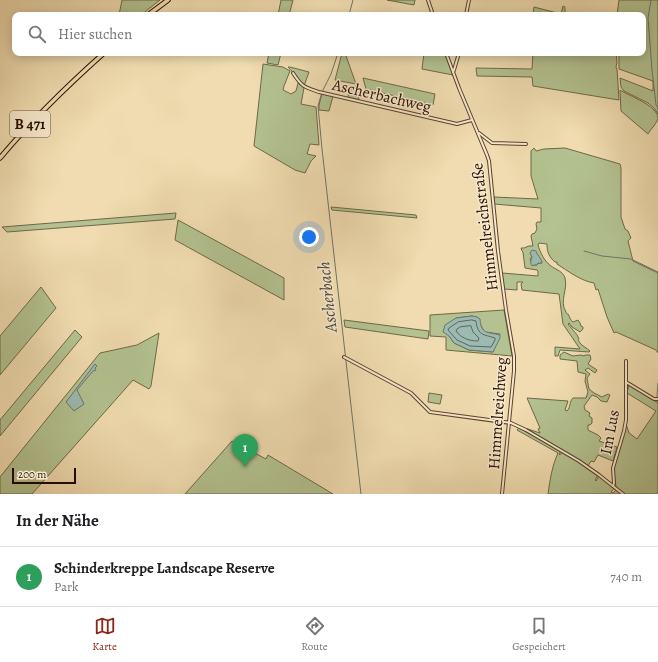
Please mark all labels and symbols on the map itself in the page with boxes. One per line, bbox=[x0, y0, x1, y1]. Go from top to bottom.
street label: Ascherbachweg bbox=[329, 74, 433, 118]
road number: B 471 bbox=[10, 111, 50, 137]
street label: Himmelreichstraße bbox=[466, 162, 504, 292]
your location bbox=[299, 227, 319, 247]
water label: Ascherbach bbox=[312, 260, 343, 335]
street label: Himmelreichweg bbox=[483, 356, 513, 470]
street label: Im Lus bbox=[595, 408, 625, 457]
pin: 1 bbox=[232, 434, 258, 467]
scale bar bbox=[12, 466, 76, 485]

